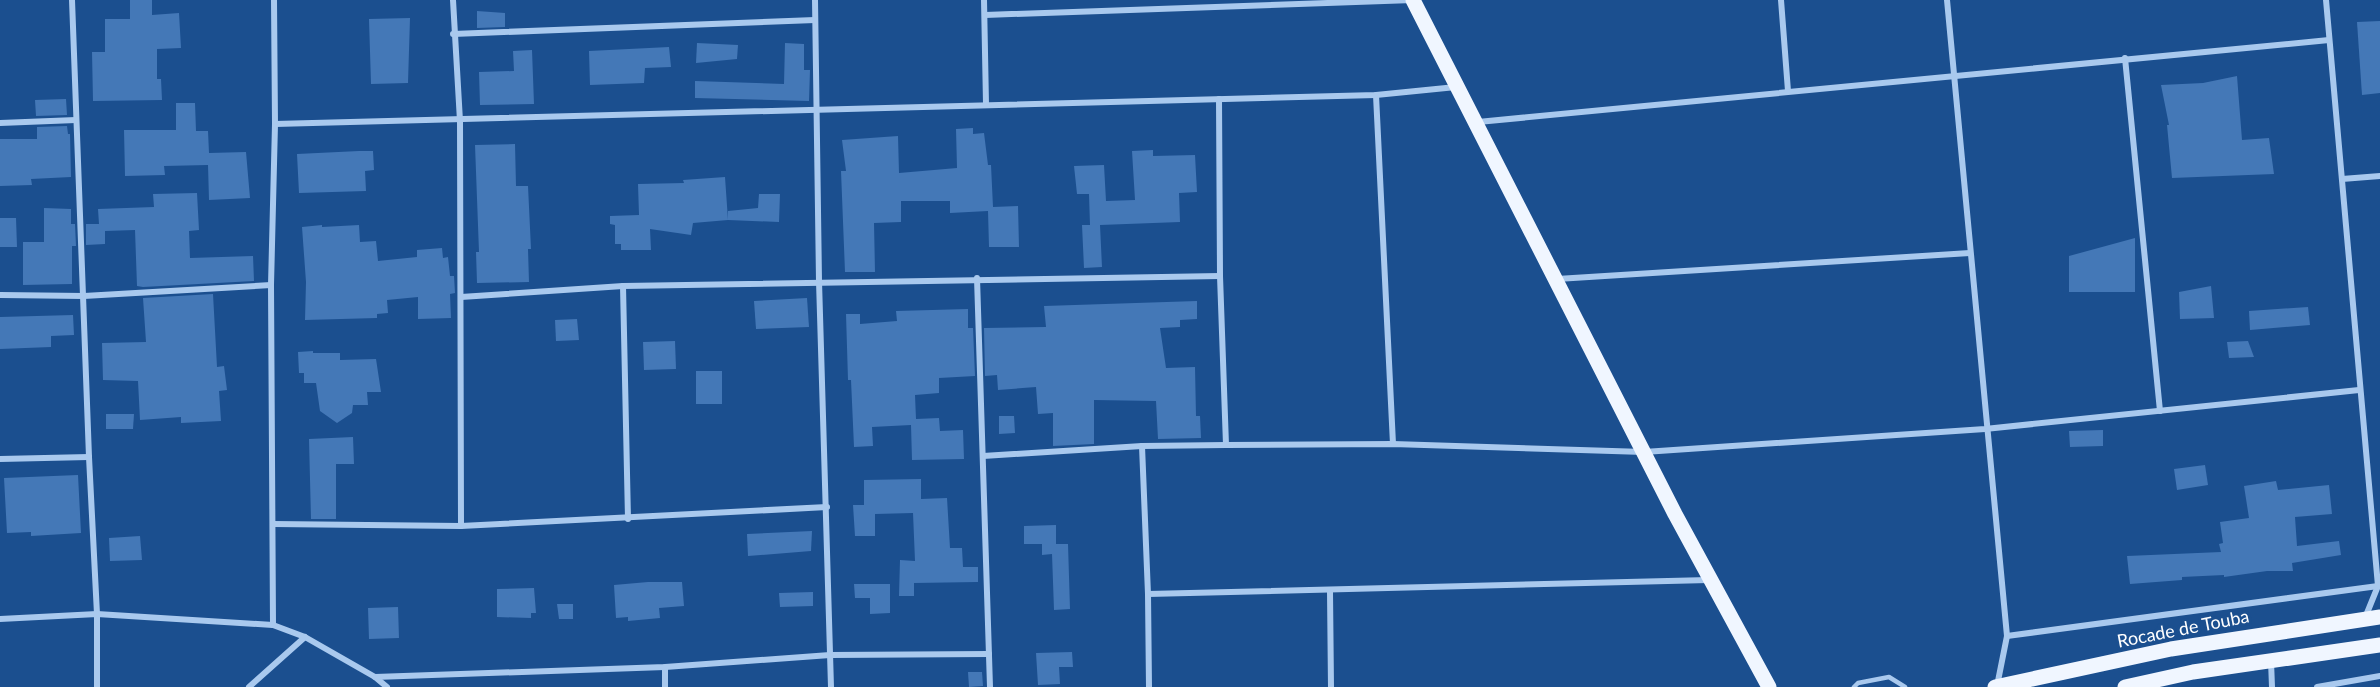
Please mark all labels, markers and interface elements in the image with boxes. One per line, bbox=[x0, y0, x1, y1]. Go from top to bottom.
street label: Rocade de Touba bbox=[2115, 604, 2251, 652]

